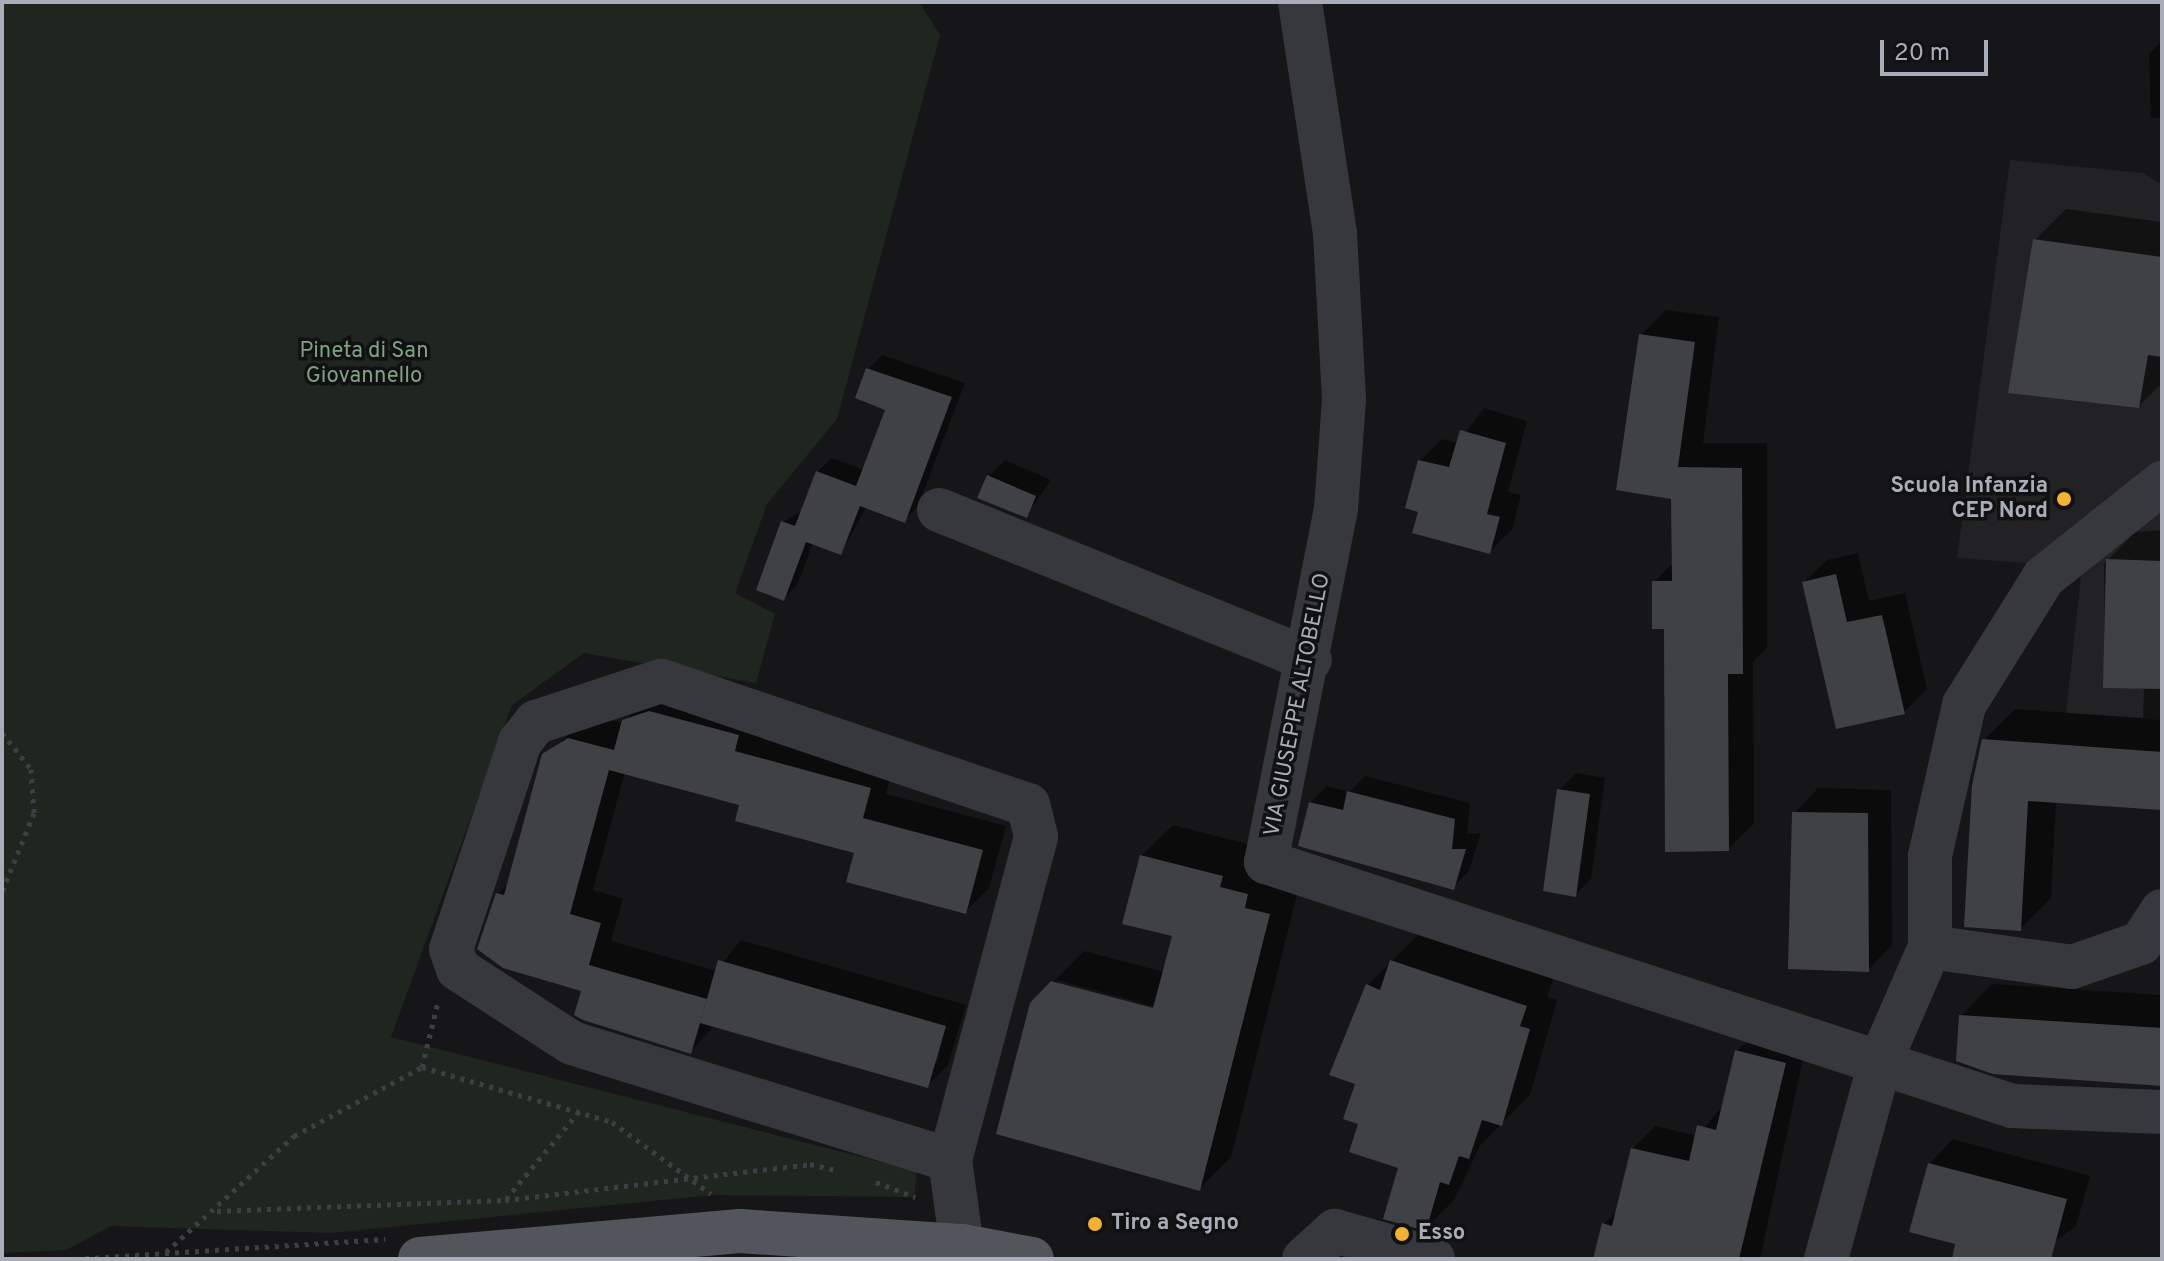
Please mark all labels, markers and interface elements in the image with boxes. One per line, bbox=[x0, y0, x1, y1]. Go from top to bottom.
scale bar bbox=[1884, 24, 1992, 74]
text: 20 m bbox=[1894, 39, 1950, 69]
park label: Pineta di San Giovannello bbox=[299, 338, 429, 390]
place label: Scuola Infanzia CEP Nord bbox=[1890, 473, 2048, 524]
marker: Scuola Infanzia CEP Nord bbox=[2055, 490, 2073, 508]
street label: VIA GIUSEPPE ALTOBELLO bbox=[1259, 570, 1337, 840]
place label: Tiro a Segno bbox=[1111, 1211, 1239, 1237]
marker: Tiro a Segno bbox=[1086, 1215, 1104, 1233]
place label: Esso bbox=[1418, 1221, 1465, 1247]
marker: Esso bbox=[1393, 1225, 1411, 1243]

